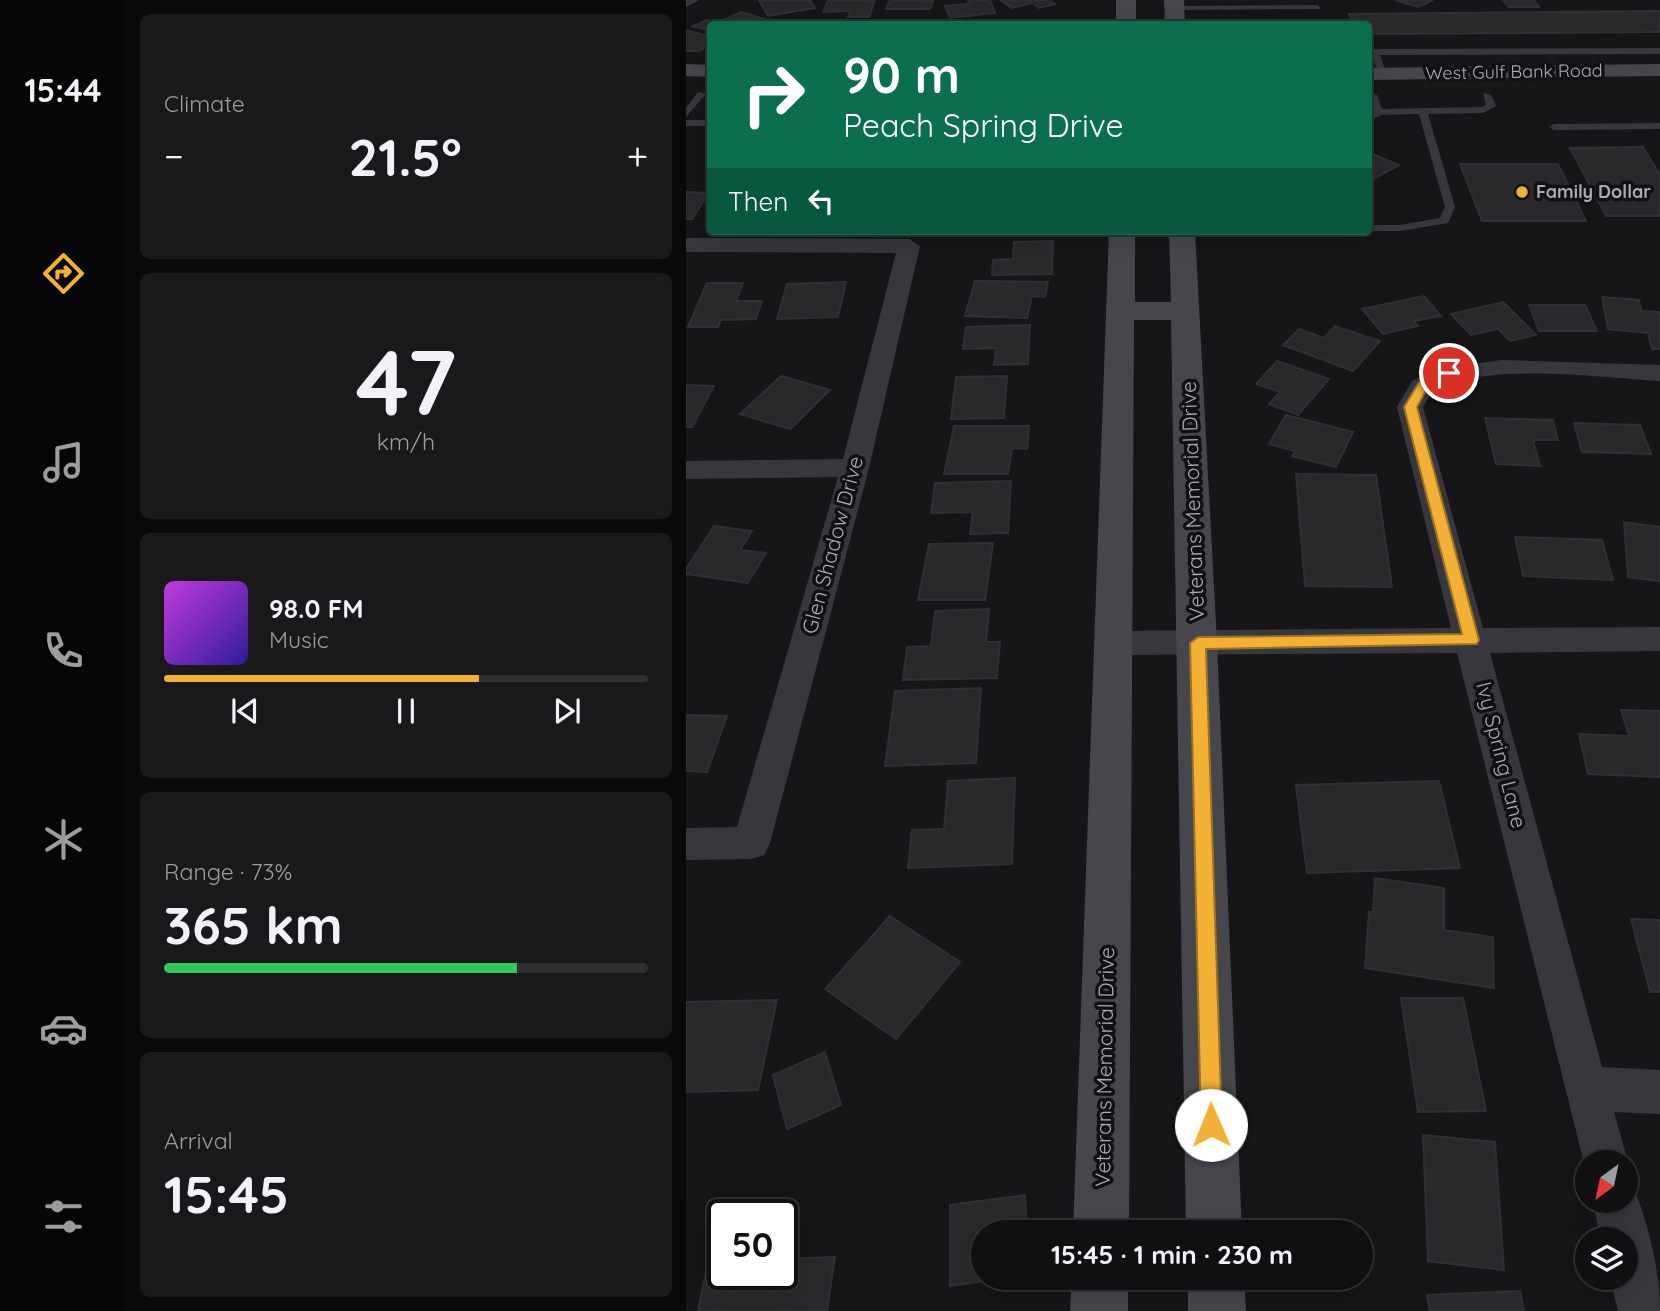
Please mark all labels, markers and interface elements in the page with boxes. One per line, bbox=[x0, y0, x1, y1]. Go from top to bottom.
text: 90 m bbox=[843, 44, 960, 105]
icon: right bbox=[728, 49, 819, 140]
street label: West Gulf Bank Road bbox=[1425, 58, 1603, 85]
text: 15:44 bbox=[24, 70, 102, 110]
text: Climate bbox=[164, 89, 245, 118]
text: Peach Spring Drive bbox=[843, 105, 1124, 145]
text: 21.5° bbox=[349, 124, 462, 189]
text: − bbox=[164, 132, 184, 180]
text: + bbox=[627, 132, 648, 180]
place label: Family Dollar bbox=[1536, 180, 1651, 203]
icon: left bbox=[802, 182, 840, 220]
marker: Family Dollar bbox=[1514, 184, 1530, 200]
text: Then bbox=[728, 185, 788, 218]
icon: directions bbox=[39, 249, 88, 298]
text: 47 bbox=[356, 324, 456, 438]
pin bbox=[1419, 343, 1479, 403]
icon: arrive bbox=[1430, 354, 1468, 392]
street label: Veterans Memorial Drive bbox=[1175, 381, 1209, 621]
text: km/h bbox=[377, 427, 435, 456]
icon: music bbox=[39, 438, 88, 487]
street label: Glen Shadow Drive bbox=[796, 453, 868, 636]
text: 98.0 FM bbox=[269, 592, 364, 625]
text: Music bbox=[269, 625, 329, 654]
icon: phone bbox=[39, 626, 88, 675]
street label: Ivy Spring Lane bbox=[1471, 679, 1533, 831]
icon: previous bbox=[226, 692, 264, 730]
icon: pause bbox=[387, 692, 425, 730]
icon: next bbox=[548, 692, 586, 730]
icon: climate bbox=[39, 815, 88, 864]
text: Range · 73% bbox=[164, 857, 292, 886]
text: 365 km bbox=[164, 892, 343, 957]
street label: Veterans Memorial Drive bbox=[1089, 947, 1119, 1187]
icon: car bbox=[39, 1004, 88, 1053]
position arrow bbox=[1174, 1088, 1248, 1162]
text: Arrival bbox=[164, 1126, 233, 1155]
north arrow bbox=[1575, 1150, 1638, 1213]
map controls bbox=[1575, 1150, 1638, 1290]
text: 15:45 bbox=[164, 1161, 289, 1226]
icon: filters bbox=[39, 1192, 88, 1241]
speed limit sign: 50 bbox=[707, 1199, 798, 1290]
button: layers bbox=[1575, 1227, 1638, 1290]
text: 15:45 · 1 min · 230 m bbox=[1051, 1238, 1293, 1271]

